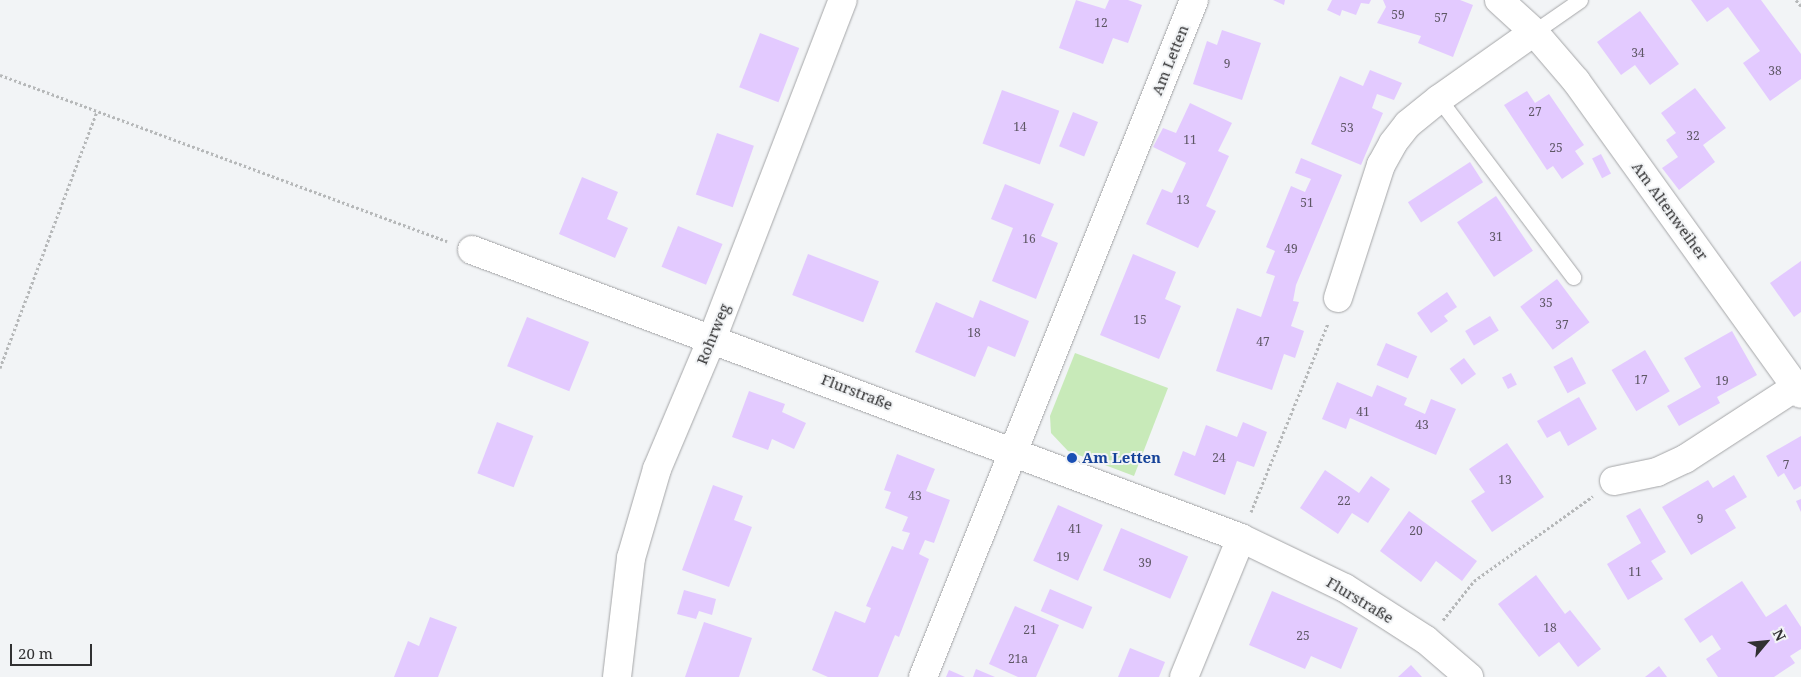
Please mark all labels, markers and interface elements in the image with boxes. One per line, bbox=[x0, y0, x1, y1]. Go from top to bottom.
house number: 59 bbox=[1391, 8, 1405, 22]
house number: 57 bbox=[1434, 11, 1448, 25]
house number: 12 bbox=[1094, 16, 1108, 30]
street label: Am Letten bbox=[1148, 22, 1192, 98]
house number: 34 bbox=[1631, 46, 1645, 60]
house number: 9 bbox=[1224, 57, 1230, 71]
house number: 38 bbox=[1768, 64, 1782, 78]
house number: 27 bbox=[1528, 105, 1542, 119]
house number: 14 bbox=[1013, 120, 1027, 134]
house number: 53 bbox=[1340, 121, 1354, 135]
house number: 32 bbox=[1686, 129, 1700, 143]
house number: 11 bbox=[1183, 133, 1197, 147]
house number: 25 bbox=[1549, 141, 1563, 155]
street label: Am Altenweiher bbox=[1628, 158, 1712, 264]
house number: 13 bbox=[1176, 193, 1190, 207]
house number: 51 bbox=[1300, 196, 1314, 210]
house number: 31 bbox=[1489, 230, 1503, 244]
house number: 16 bbox=[1022, 232, 1036, 246]
house number: 49 bbox=[1284, 242, 1298, 256]
house number: 35 bbox=[1539, 296, 1553, 310]
street label: Rohrweg bbox=[693, 301, 733, 367]
house number: 15 bbox=[1133, 313, 1147, 327]
house number: 37 bbox=[1555, 318, 1569, 332]
house number: 18 bbox=[967, 326, 981, 340]
house number: 47 bbox=[1256, 335, 1270, 349]
street label: Flurstraße bbox=[819, 370, 895, 414]
house number: 17 bbox=[1634, 373, 1648, 387]
house number: 19 bbox=[1715, 374, 1729, 388]
house number: 41 bbox=[1356, 405, 1370, 419]
house number: 43 bbox=[1415, 418, 1429, 432]
place label: Am Letten bbox=[1082, 449, 1161, 467]
house number: 24 bbox=[1212, 451, 1226, 465]
marker: Am Letten bbox=[1066, 452, 1078, 464]
house number: 7 bbox=[1783, 458, 1789, 472]
house number: 13 bbox=[1498, 473, 1512, 487]
house number: 43 bbox=[908, 489, 922, 503]
house number: 22 bbox=[1337, 494, 1351, 508]
house number: 9 bbox=[1697, 512, 1703, 526]
house number: 41 bbox=[1068, 522, 1082, 536]
house number: 20 bbox=[1409, 524, 1423, 538]
house number: 19 bbox=[1056, 550, 1070, 564]
house number: 39 bbox=[1138, 556, 1152, 570]
house number: 11 bbox=[1628, 565, 1642, 579]
street label: Flurstraße bbox=[1323, 573, 1397, 627]
north arrow bbox=[1741, 617, 1791, 667]
house number: 18 bbox=[1543, 621, 1557, 635]
house number: 21 bbox=[1023, 623, 1037, 637]
text: N bbox=[1769, 625, 1791, 644]
house number: 25 bbox=[1296, 629, 1310, 643]
scale bar bbox=[12, 634, 95, 666]
text: 20 m bbox=[18, 643, 53, 663]
house number: 21a bbox=[1008, 652, 1028, 666]

